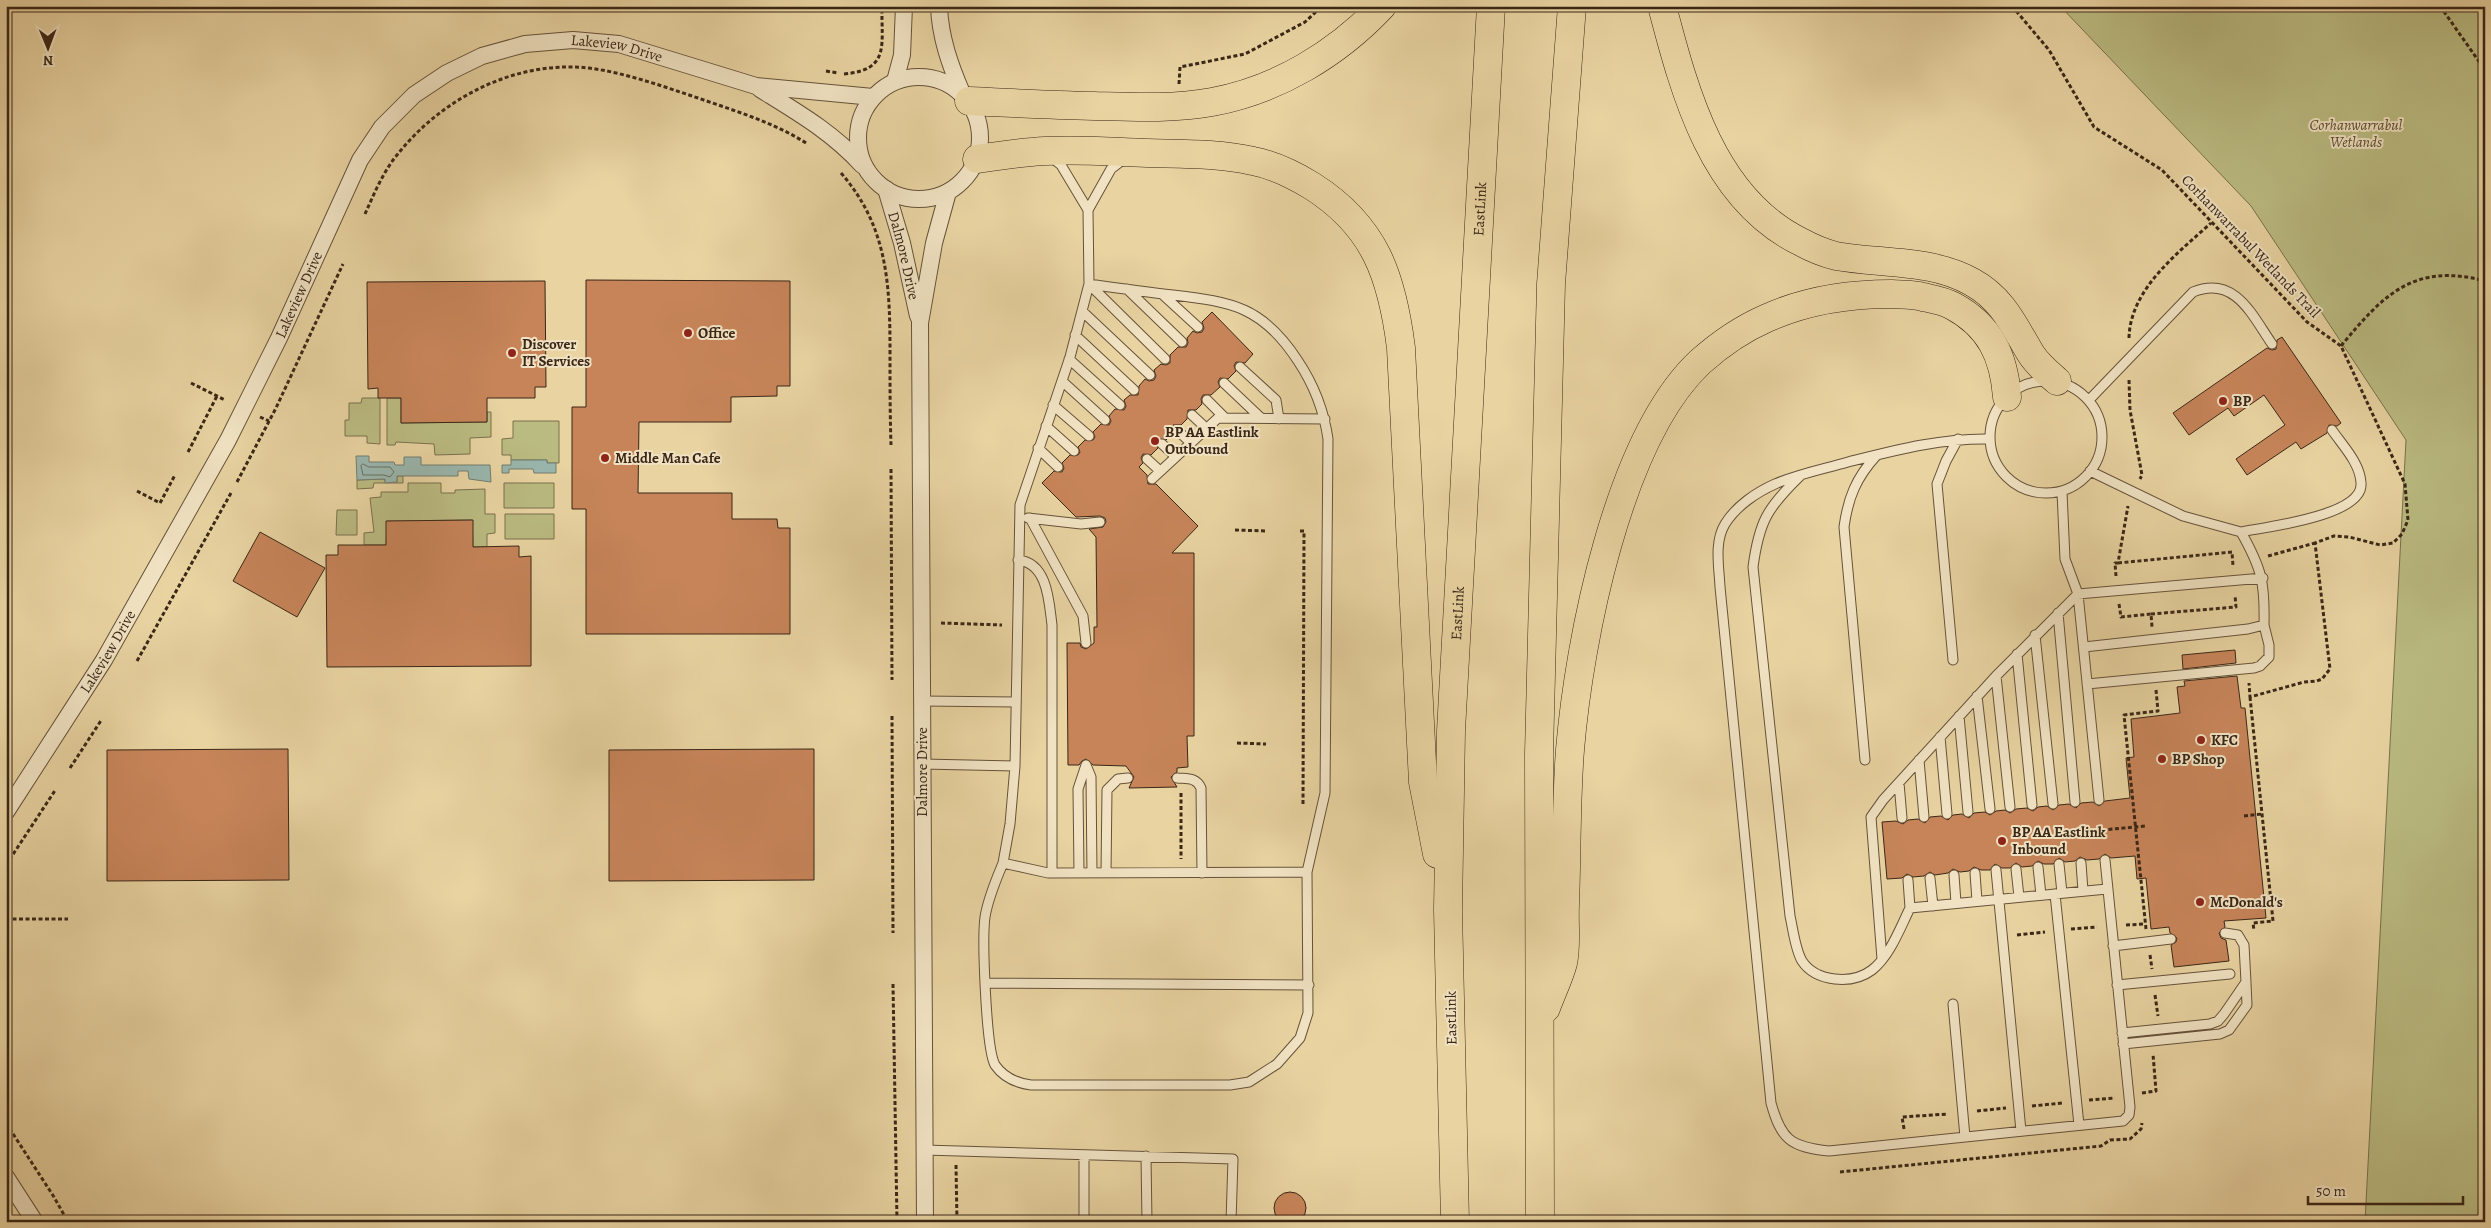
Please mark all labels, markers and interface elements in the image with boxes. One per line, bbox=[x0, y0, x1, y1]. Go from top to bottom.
north arrow bbox=[22, 22, 72, 72]
street label: Lakeview Drive bbox=[570, 30, 665, 67]
text: N bbox=[43, 51, 53, 70]
park label: Corhanwarrabul Wetlands bbox=[2310, 115, 2403, 152]
street label: Corhanwarrabul Wetlands Trail bbox=[2177, 170, 2325, 322]
street label: EastLink bbox=[1468, 181, 1491, 236]
street label: Dalmore Drive bbox=[883, 209, 924, 302]
street label: Lakeview Drive bbox=[270, 248, 327, 341]
place label: Office bbox=[698, 323, 736, 343]
marker: Office bbox=[682, 327, 694, 339]
place label: Discover IT Services bbox=[522, 334, 590, 371]
marker: Discover IT Services bbox=[506, 347, 518, 359]
place label: BP bbox=[2233, 391, 2251, 411]
marker: BP bbox=[2217, 395, 2229, 407]
place label: BP AA Eastlink Outbound bbox=[1165, 422, 1259, 459]
marker: BP AA Eastlink Outbound bbox=[1149, 435, 1161, 447]
place label: Middle Man Cafe bbox=[615, 448, 721, 468]
marker: Middle Man Cafe bbox=[599, 452, 611, 464]
street label: EastLink bbox=[1446, 585, 1469, 641]
street label: Lakeview Drive bbox=[75, 606, 140, 697]
street label: Dalmore Drive bbox=[912, 727, 932, 817]
place label: KFC bbox=[2211, 730, 2238, 750]
marker: KFC bbox=[2195, 734, 2207, 746]
place label: BP Shop bbox=[2172, 749, 2225, 769]
marker: BP Shop bbox=[2156, 753, 2168, 765]
place label: BP AA Eastlink Inbound bbox=[2012, 822, 2106, 859]
marker: BP AA Eastlink Inbound bbox=[1996, 835, 2008, 847]
place label: McDonald's bbox=[2210, 892, 2283, 912]
marker: McDonald's bbox=[2194, 896, 2206, 908]
street label: EastLink bbox=[1441, 990, 1461, 1045]
scale bar bbox=[2308, 1173, 2464, 1205]
text: 50 m bbox=[2316, 1181, 2346, 1201]

